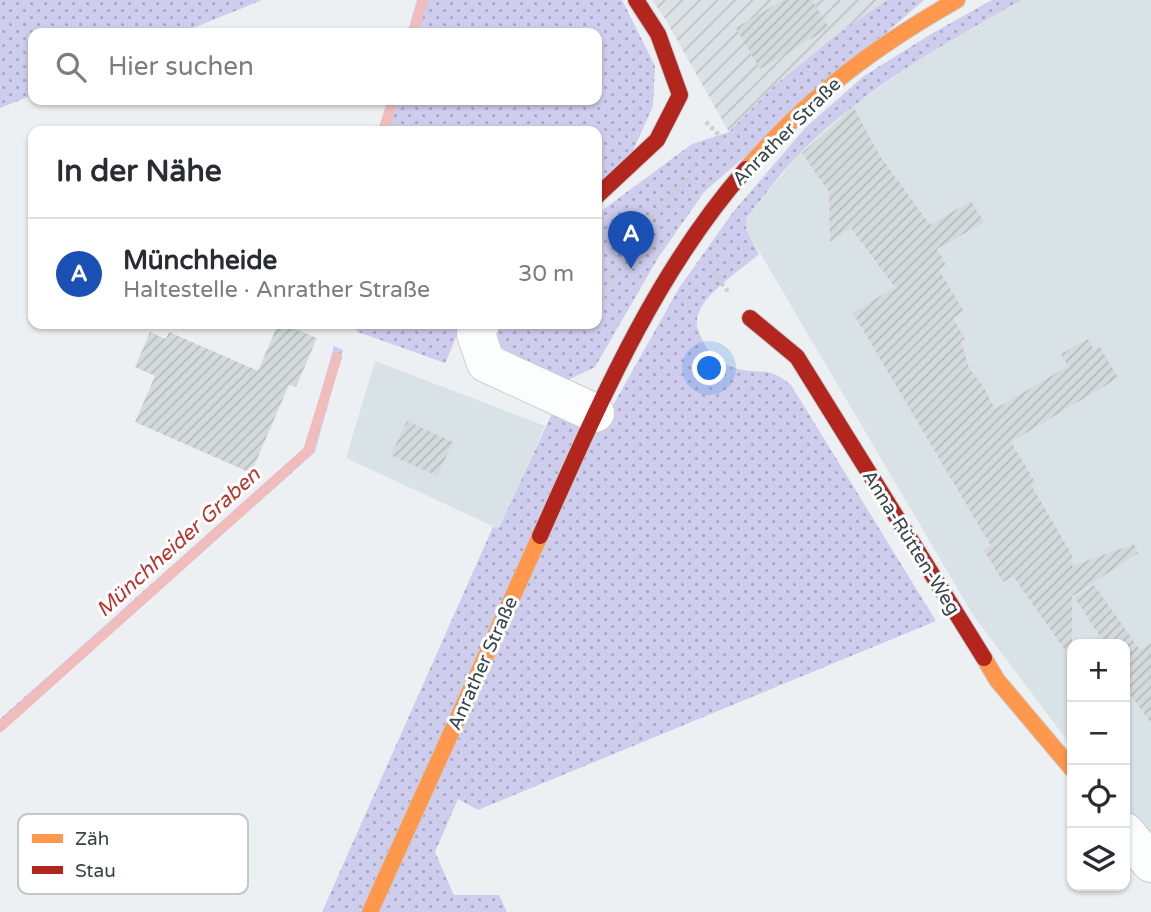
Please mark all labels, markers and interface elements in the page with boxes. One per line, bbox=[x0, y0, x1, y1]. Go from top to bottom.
search box bbox=[28, 28, 602, 105]
icon: search bbox=[52, 48, 90, 86]
text: Hier suchen bbox=[108, 51, 254, 82]
street label: Anrather Straße bbox=[728, 73, 845, 190]
text: In der Nähe bbox=[56, 153, 222, 190]
pin: A bbox=[608, 211, 654, 269]
text: Münchheide bbox=[123, 245, 277, 276]
text: A bbox=[70, 260, 88, 288]
text: 30 m bbox=[518, 260, 574, 288]
text: Haltestelle · Anrather Straße bbox=[123, 276, 430, 304]
your location bbox=[692, 351, 726, 385]
water label: Münchheider Graben bbox=[91, 461, 266, 623]
street label: Anna-Rütten-Weg bbox=[858, 466, 965, 619]
street label: Anrather Straße bbox=[444, 593, 522, 734]
map controls bbox=[1067, 639, 1130, 891]
button: + bbox=[1067, 639, 1130, 702]
button: − bbox=[1067, 702, 1130, 765]
button: locate bbox=[1067, 765, 1130, 828]
legend bbox=[18, 814, 248, 894]
text: Zäh bbox=[75, 828, 109, 850]
button: layers bbox=[1067, 828, 1130, 891]
text: Stau bbox=[75, 860, 116, 882]

